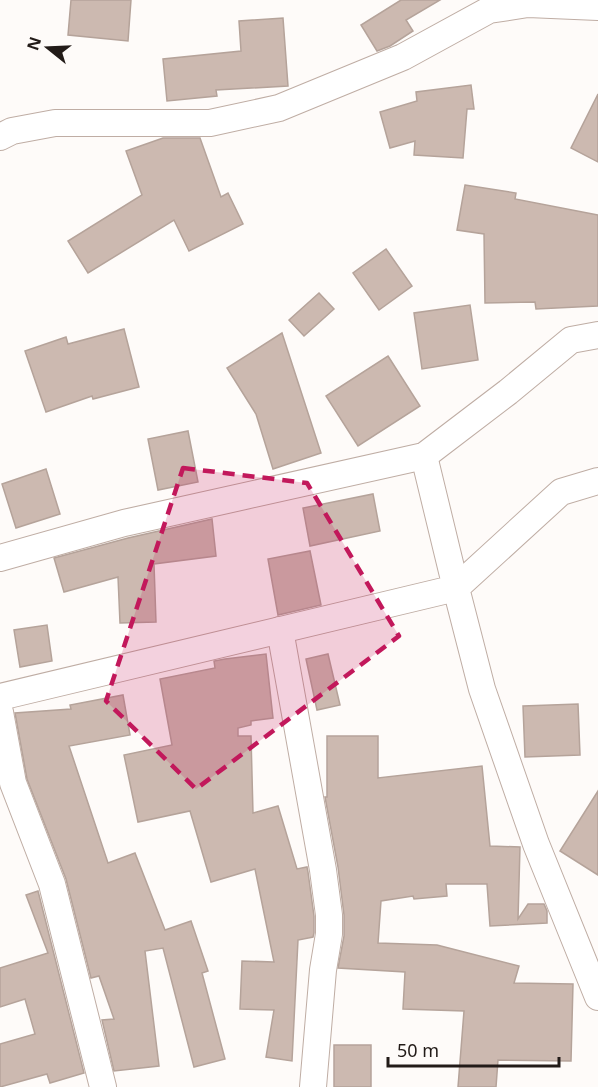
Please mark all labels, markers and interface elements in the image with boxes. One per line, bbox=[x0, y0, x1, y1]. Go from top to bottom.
north arrow bbox=[18, 18, 78, 78]
text: N bbox=[21, 34, 46, 53]
scale bar bbox=[388, 1030, 559, 1068]
text: 50 m bbox=[397, 1038, 439, 1062]

